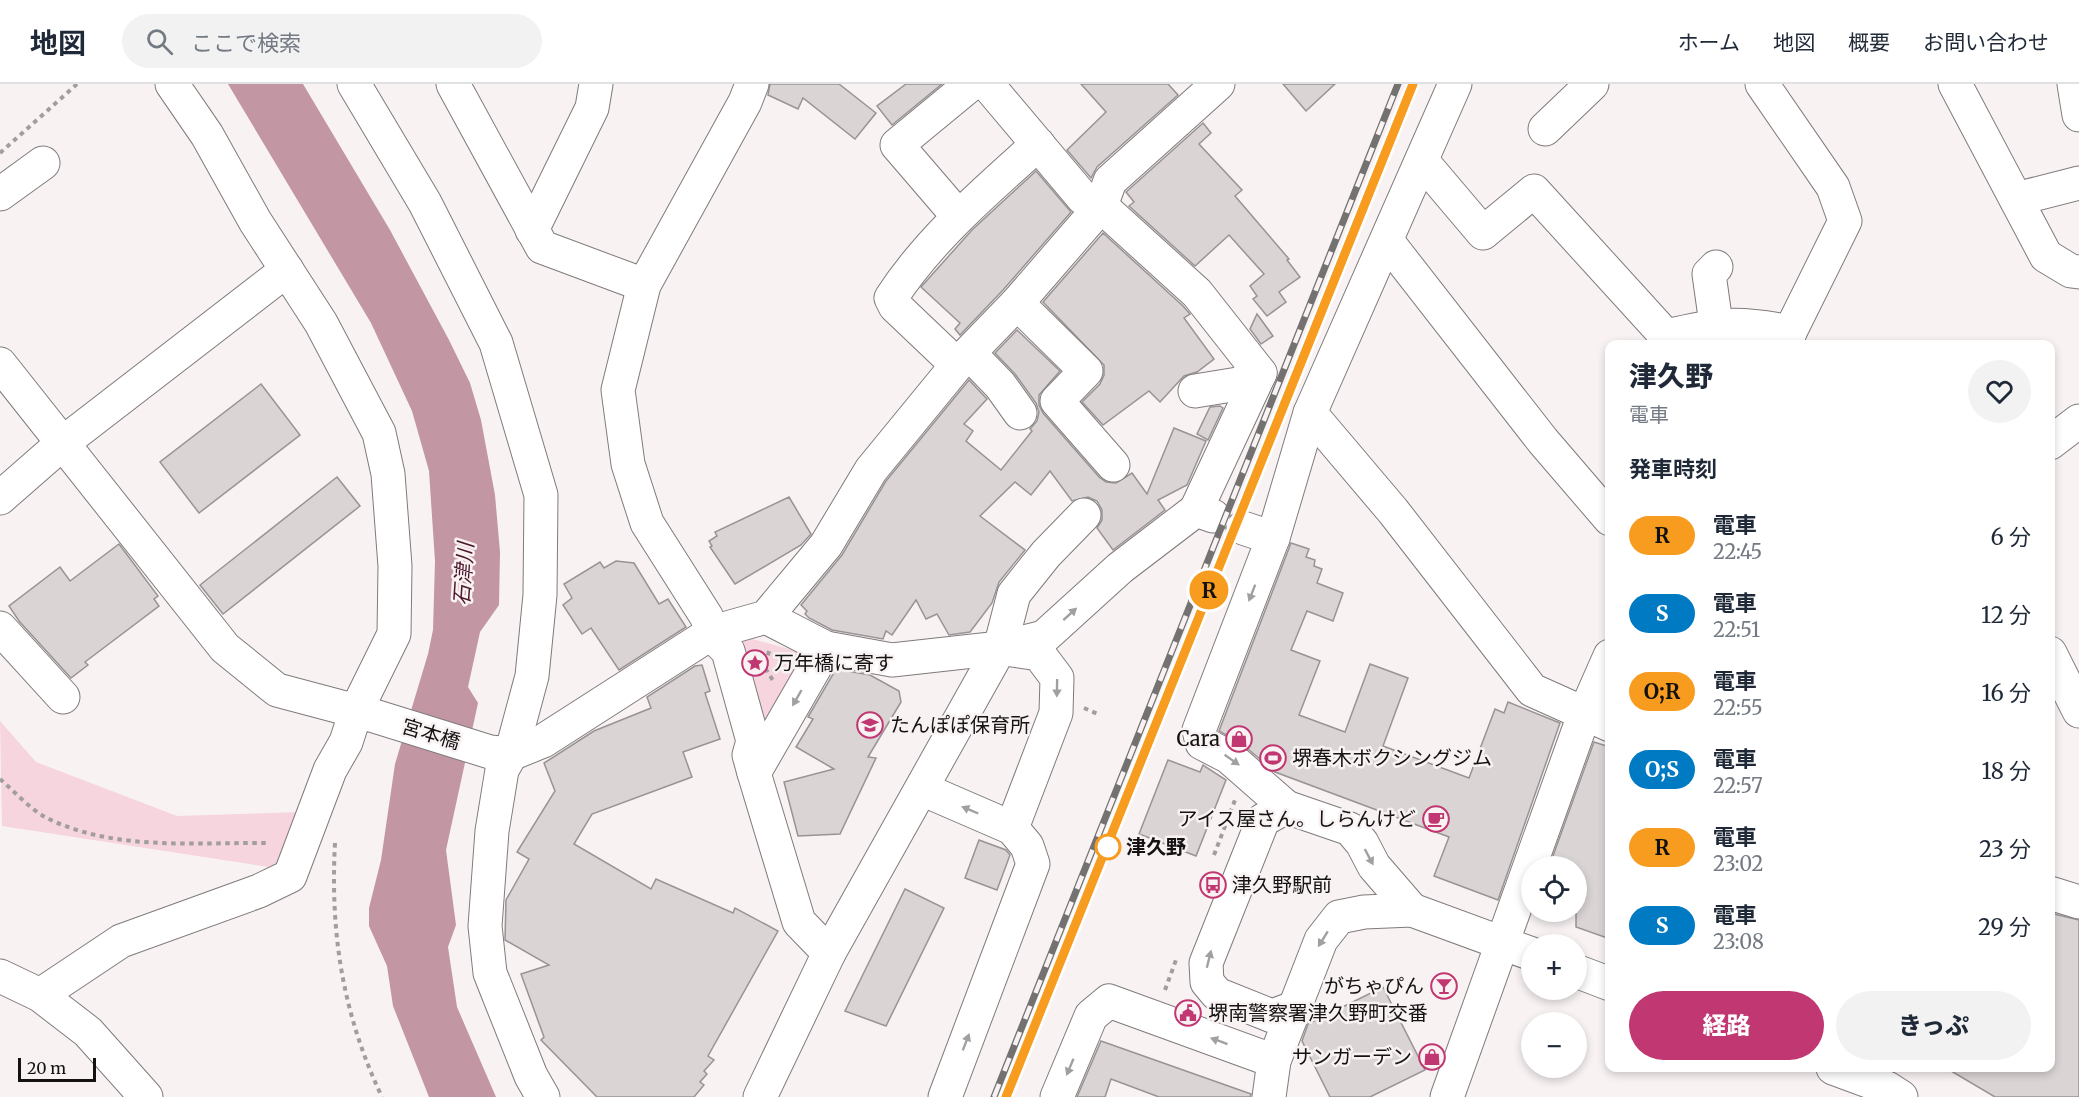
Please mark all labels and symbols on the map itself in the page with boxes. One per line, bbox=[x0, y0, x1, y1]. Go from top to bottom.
water label: 石津川 bbox=[448, 540, 479, 606]
line badge: R bbox=[1190, 570, 1228, 610]
one-way arrow bbox=[1247, 584, 1256, 602]
one-way arrow bbox=[1062, 607, 1077, 621]
place icon: 万年橋に寄す bbox=[740, 648, 770, 678]
place label: 万年橋に寄す bbox=[774, 650, 894, 675]
one-way arrow bbox=[1052, 679, 1062, 698]
one-way arrow bbox=[791, 690, 802, 706]
school or university icon: たんぽぽ保育所 bbox=[855, 710, 885, 740]
place label: たんぽぽ保育所 bbox=[890, 712, 1030, 737]
street label: 宮本橋 bbox=[399, 713, 463, 754]
shop icon: Cara bbox=[1224, 724, 1254, 754]
place label: Cara bbox=[1177, 726, 1220, 751]
sports icon: 堺春木ボクシングジム bbox=[1258, 743, 1288, 773]
place label: 堺春木ボクシングジム bbox=[1292, 745, 1492, 770]
one-way arrow bbox=[1224, 754, 1240, 766]
cafe icon: アイス屋さん。しらんけど bbox=[1421, 804, 1451, 834]
one-way arrow bbox=[961, 805, 979, 814]
place label: アイス屋さん。しらんけど bbox=[1178, 806, 1416, 831]
marker: 津久野 bbox=[1095, 834, 1121, 860]
place label: 津久野 bbox=[1126, 834, 1186, 859]
one-way arrow bbox=[1364, 849, 1374, 866]
bus stop icon: 津久野駅前 bbox=[1198, 870, 1228, 900]
place label: 津久野駅前 bbox=[1232, 872, 1332, 897]
one-way arrow bbox=[1318, 931, 1329, 947]
one-way arrow bbox=[1205, 950, 1214, 968]
bar icon: がちゃぴん bbox=[1429, 971, 1459, 1001]
place label: がちゃぴん bbox=[1324, 973, 1424, 998]
public building icon: 堺南警察署津久野町交番 bbox=[1173, 998, 1203, 1028]
place label: 堺南警察署津久野町交番 bbox=[1208, 1000, 1428, 1025]
one-way arrow bbox=[961, 1033, 971, 1051]
one-way arrow bbox=[1209, 1035, 1227, 1045]
shop icon: サンガーデン bbox=[1417, 1042, 1447, 1072]
place label: サンガーデン bbox=[1292, 1044, 1412, 1069]
scale bar bbox=[18, 1055, 96, 1082]
one-way arrow bbox=[1065, 1058, 1074, 1076]

